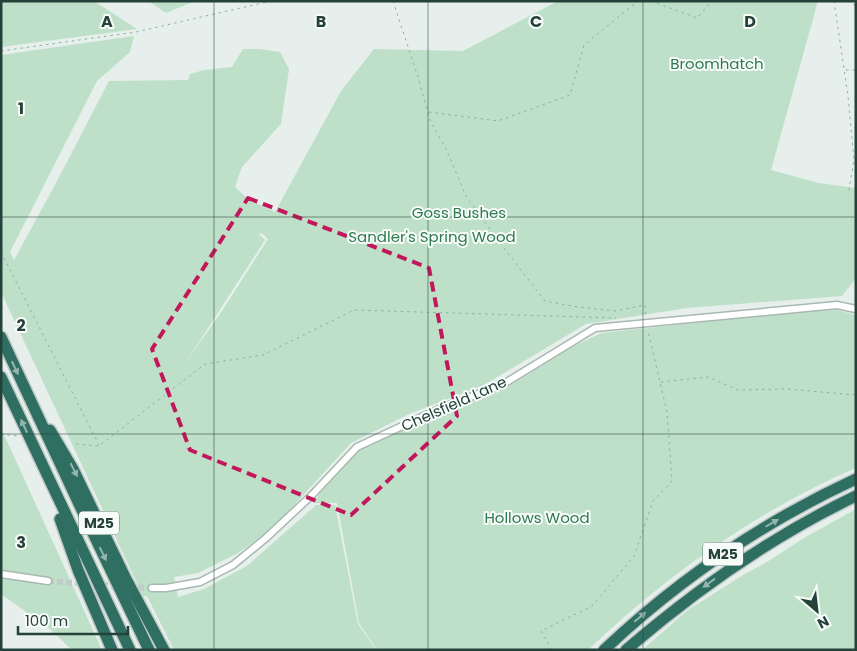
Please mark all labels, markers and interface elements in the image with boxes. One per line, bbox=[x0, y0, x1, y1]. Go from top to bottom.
text: A bbox=[101, 10, 113, 33]
text: B bbox=[316, 10, 326, 33]
text: C bbox=[530, 10, 542, 33]
text: D bbox=[744, 10, 756, 33]
park label: Broomhatch bbox=[670, 53, 764, 74]
text: 1 bbox=[18, 97, 24, 120]
park label: Goss Bushes bbox=[412, 202, 506, 223]
park label: Sandler's Spring Wood bbox=[348, 226, 516, 247]
text: 2 bbox=[16, 314, 26, 337]
one-way arrow bbox=[12, 361, 20, 375]
street label: Chelsfield Lane bbox=[398, 371, 510, 436]
one-way arrow bbox=[19, 419, 27, 433]
one-way arrow bbox=[70, 463, 78, 478]
park label: Hollows Wood bbox=[484, 507, 590, 528]
road number: M25 bbox=[79, 512, 119, 534]
one-way arrow bbox=[764, 519, 779, 527]
text: 3 bbox=[16, 531, 26, 554]
road number: M25 bbox=[703, 542, 743, 566]
one-way arrow bbox=[99, 547, 107, 561]
one-way arrow bbox=[703, 578, 716, 589]
north arrow bbox=[792, 586, 842, 636]
scale bar bbox=[18, 604, 128, 636]
text: 100 m bbox=[25, 610, 68, 631]
text: N bbox=[814, 611, 832, 634]
one-way arrow bbox=[633, 612, 646, 623]

